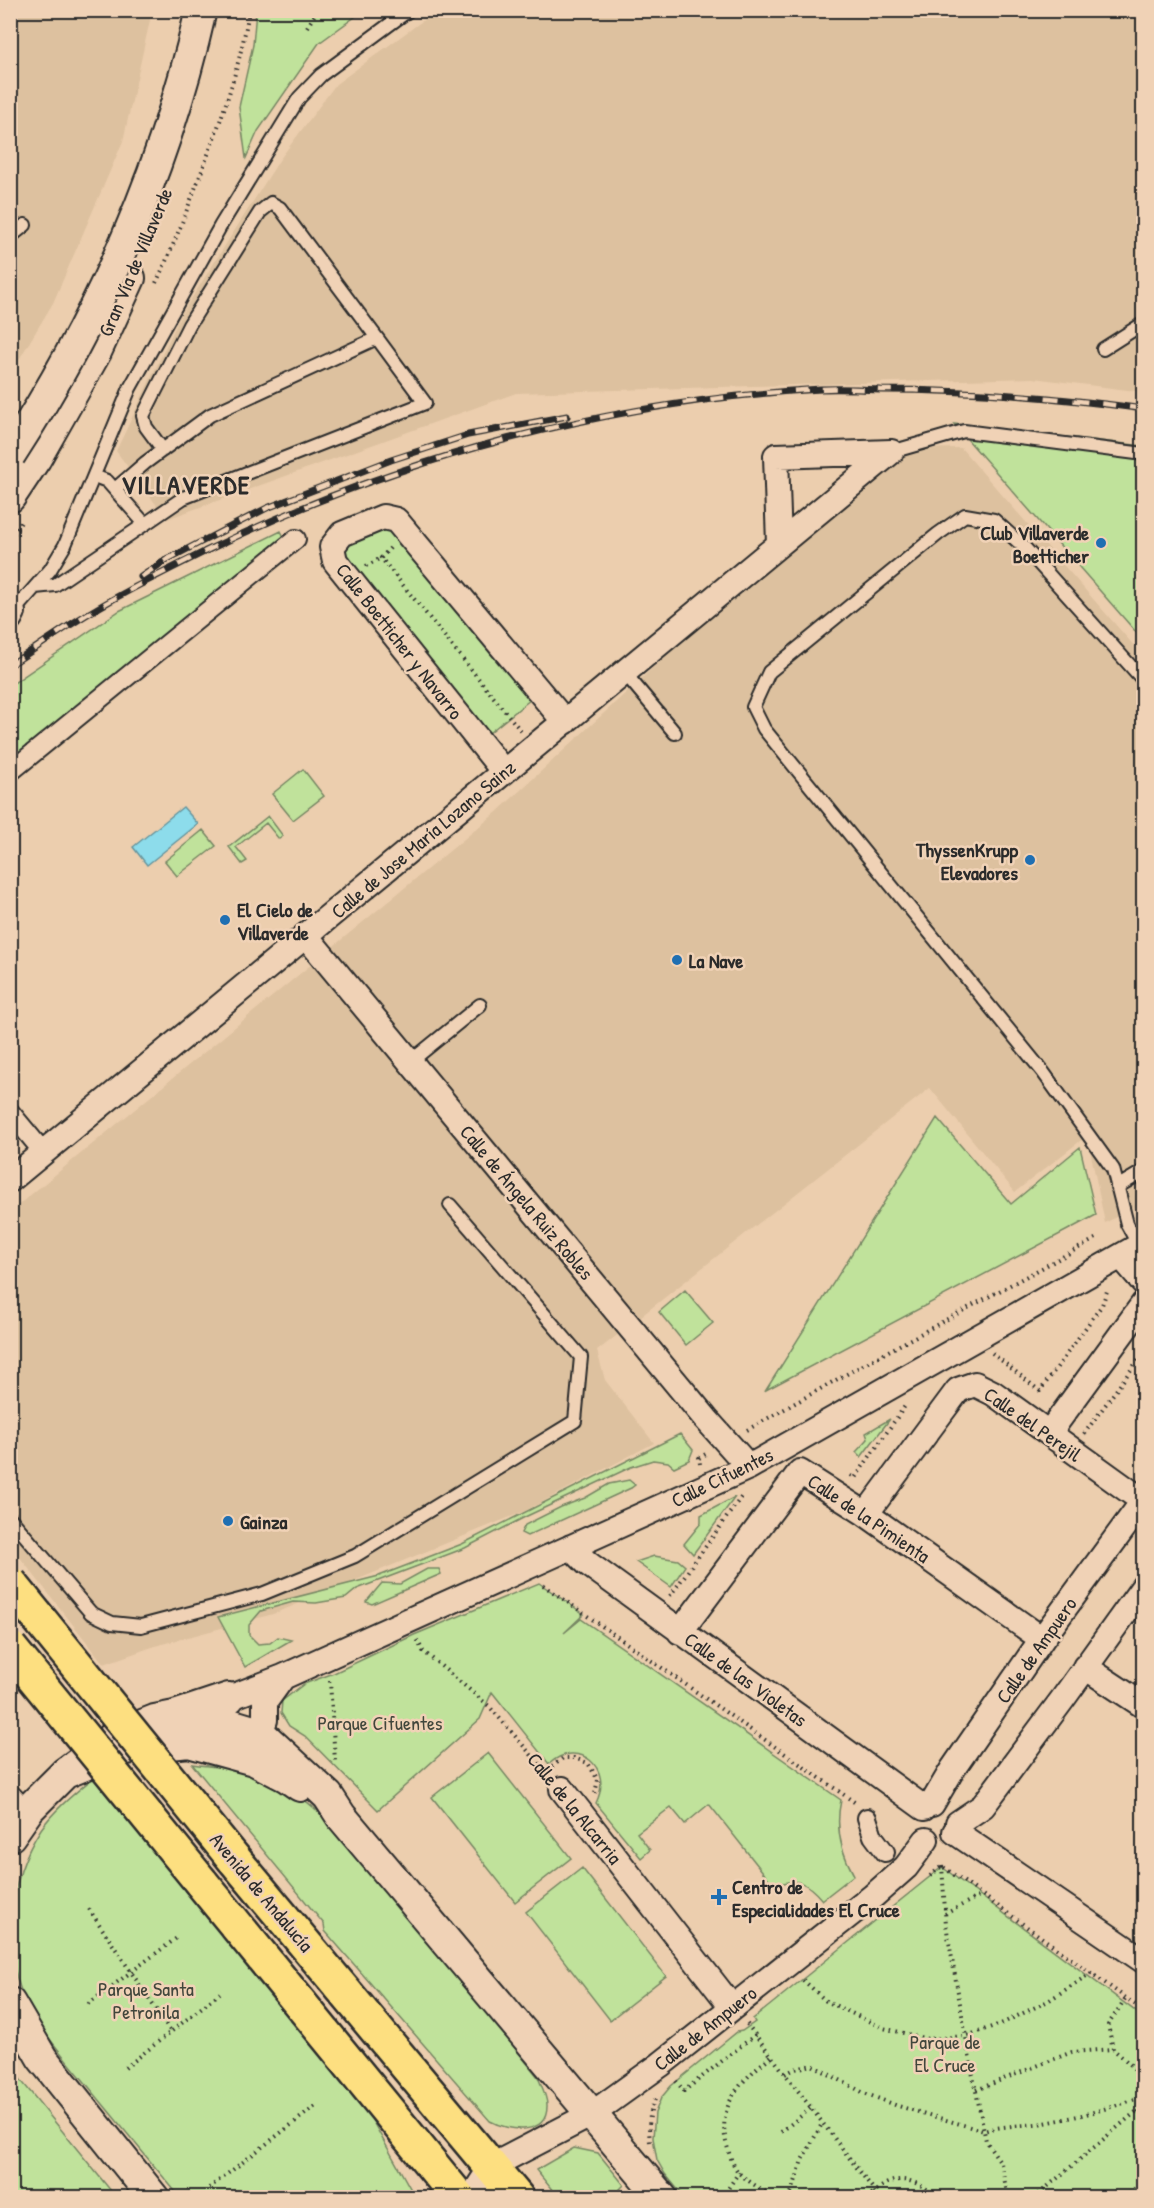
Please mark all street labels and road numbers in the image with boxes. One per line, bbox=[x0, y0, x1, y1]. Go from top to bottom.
street label: Gran Vía de Villaverde bbox=[92, 184, 178, 340]
street label: Calle Boetticher y Navarro bbox=[330, 557, 470, 725]
street label: Calle de Jose María Lozano Sainz bbox=[325, 753, 521, 924]
street label: Calle de Ángela Ruiz Robles bbox=[454, 1119, 600, 1286]
street label: Calle del Perejil bbox=[979, 1380, 1088, 1468]
street label: Calle Cifuentes bbox=[667, 1441, 778, 1513]
street label: Calle de la Pimienta bbox=[803, 1467, 936, 1569]
street label: Calle de Ampuero bbox=[989, 1591, 1083, 1709]
street label: Calle de las Violetas bbox=[679, 1625, 813, 1733]
street label: Calle de la Alcarria bbox=[522, 1746, 629, 1870]
street label: Avenida de Andalucía bbox=[204, 1827, 320, 1957]
street label: Calle de Ampuero bbox=[648, 1979, 762, 2077]

